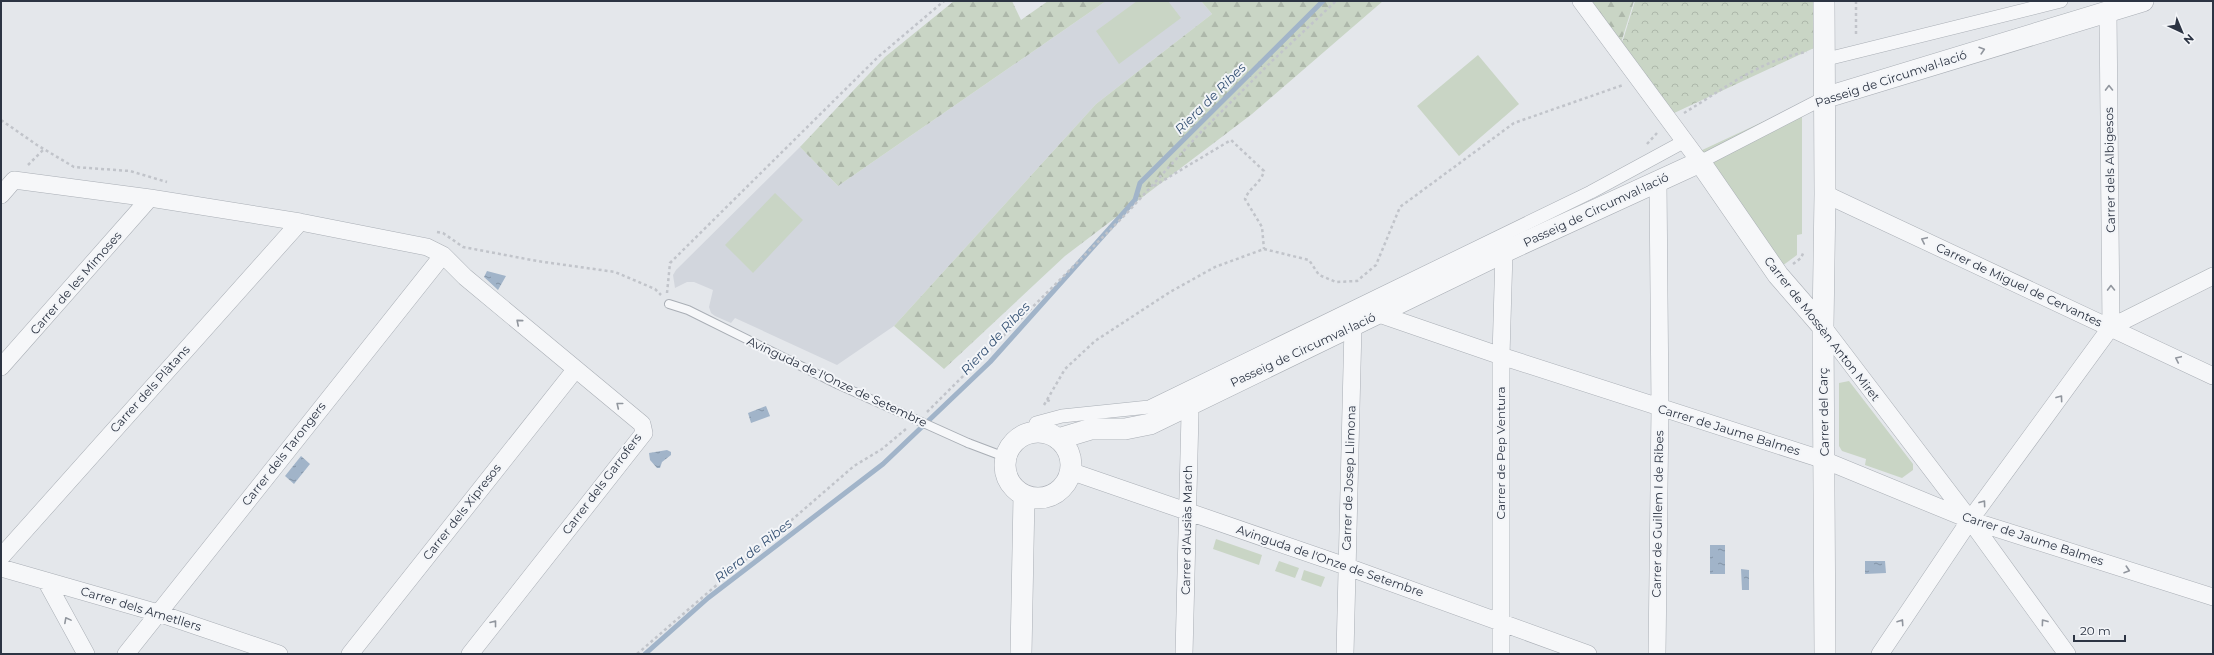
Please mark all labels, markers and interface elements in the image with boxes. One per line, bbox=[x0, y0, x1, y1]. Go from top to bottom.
north arrow bbox=[2162, 12, 2202, 52]
text: N bbox=[2181, 31, 2197, 47]
one-way arrow bbox=[1978, 46, 1985, 55]
street label: Passeig de Circumval·lació bbox=[1813, 47, 1969, 110]
water label: Riera de Ribes bbox=[1171, 59, 1249, 137]
one-way arrow bbox=[2104, 85, 2113, 91]
street label: Carrer dels Albigesos bbox=[2101, 107, 2118, 233]
street label: Passeig de Circumval·lació bbox=[1521, 169, 1671, 250]
street label: Carrer de les Mimoses bbox=[27, 228, 125, 337]
one-way arrow bbox=[1920, 237, 1928, 245]
street label: Carrer de Miguel de Cervantes bbox=[1934, 239, 2105, 330]
street label: Carrer de Mossèn Anton Miret bbox=[1761, 253, 1884, 404]
one-way arrow bbox=[2107, 285, 2115, 291]
water label: Riera de Ribes bbox=[957, 298, 1033, 378]
street label: Passeig de Circumval·lació bbox=[1228, 309, 1378, 390]
one-way arrow bbox=[516, 320, 523, 327]
street label: Avinguda de l'Onze de Setembre bbox=[745, 333, 930, 430]
street label: Carrer dels Plàtans bbox=[106, 342, 193, 435]
one-way arrow bbox=[2174, 356, 2182, 364]
street label: Carrer del Carç bbox=[1815, 367, 1832, 457]
street label: Carrer de Pep Ventura bbox=[1493, 386, 1508, 520]
one-way arrow bbox=[2055, 395, 2062, 402]
street label: Carrer dels Tarongers bbox=[238, 399, 329, 509]
street label: Carrer de Jaume Balmes bbox=[1656, 401, 1802, 458]
one-way arrow bbox=[616, 403, 623, 410]
street label: Carrer de Josep Llimona bbox=[1338, 405, 1359, 551]
street label: Carrer dels Garrofers bbox=[559, 430, 645, 537]
street label: Carrer de Guillem I de Ribes bbox=[1649, 430, 1666, 598]
street label: Carrer dels Xipresos bbox=[419, 460, 504, 563]
street label: Carrer d'Ausiàs March bbox=[1178, 465, 1195, 595]
one-way arrow bbox=[1978, 500, 1985, 507]
street label: Carrer de Jaume Balmes bbox=[1960, 509, 2106, 569]
water label: Riera de Ribes bbox=[711, 514, 795, 585]
street label: Avinguda de l'Onze de Setembre bbox=[1234, 521, 1426, 600]
one-way arrow bbox=[2124, 565, 2131, 574]
street label: Carrer dels Ametllers bbox=[79, 583, 203, 634]
one-way arrow bbox=[64, 617, 72, 624]
scale bar bbox=[2074, 617, 2125, 643]
one-way arrow bbox=[1897, 619, 1904, 626]
one-way arrow bbox=[2042, 620, 2049, 627]
one-way arrow bbox=[489, 621, 496, 628]
text: 20 m bbox=[2080, 623, 2111, 638]

